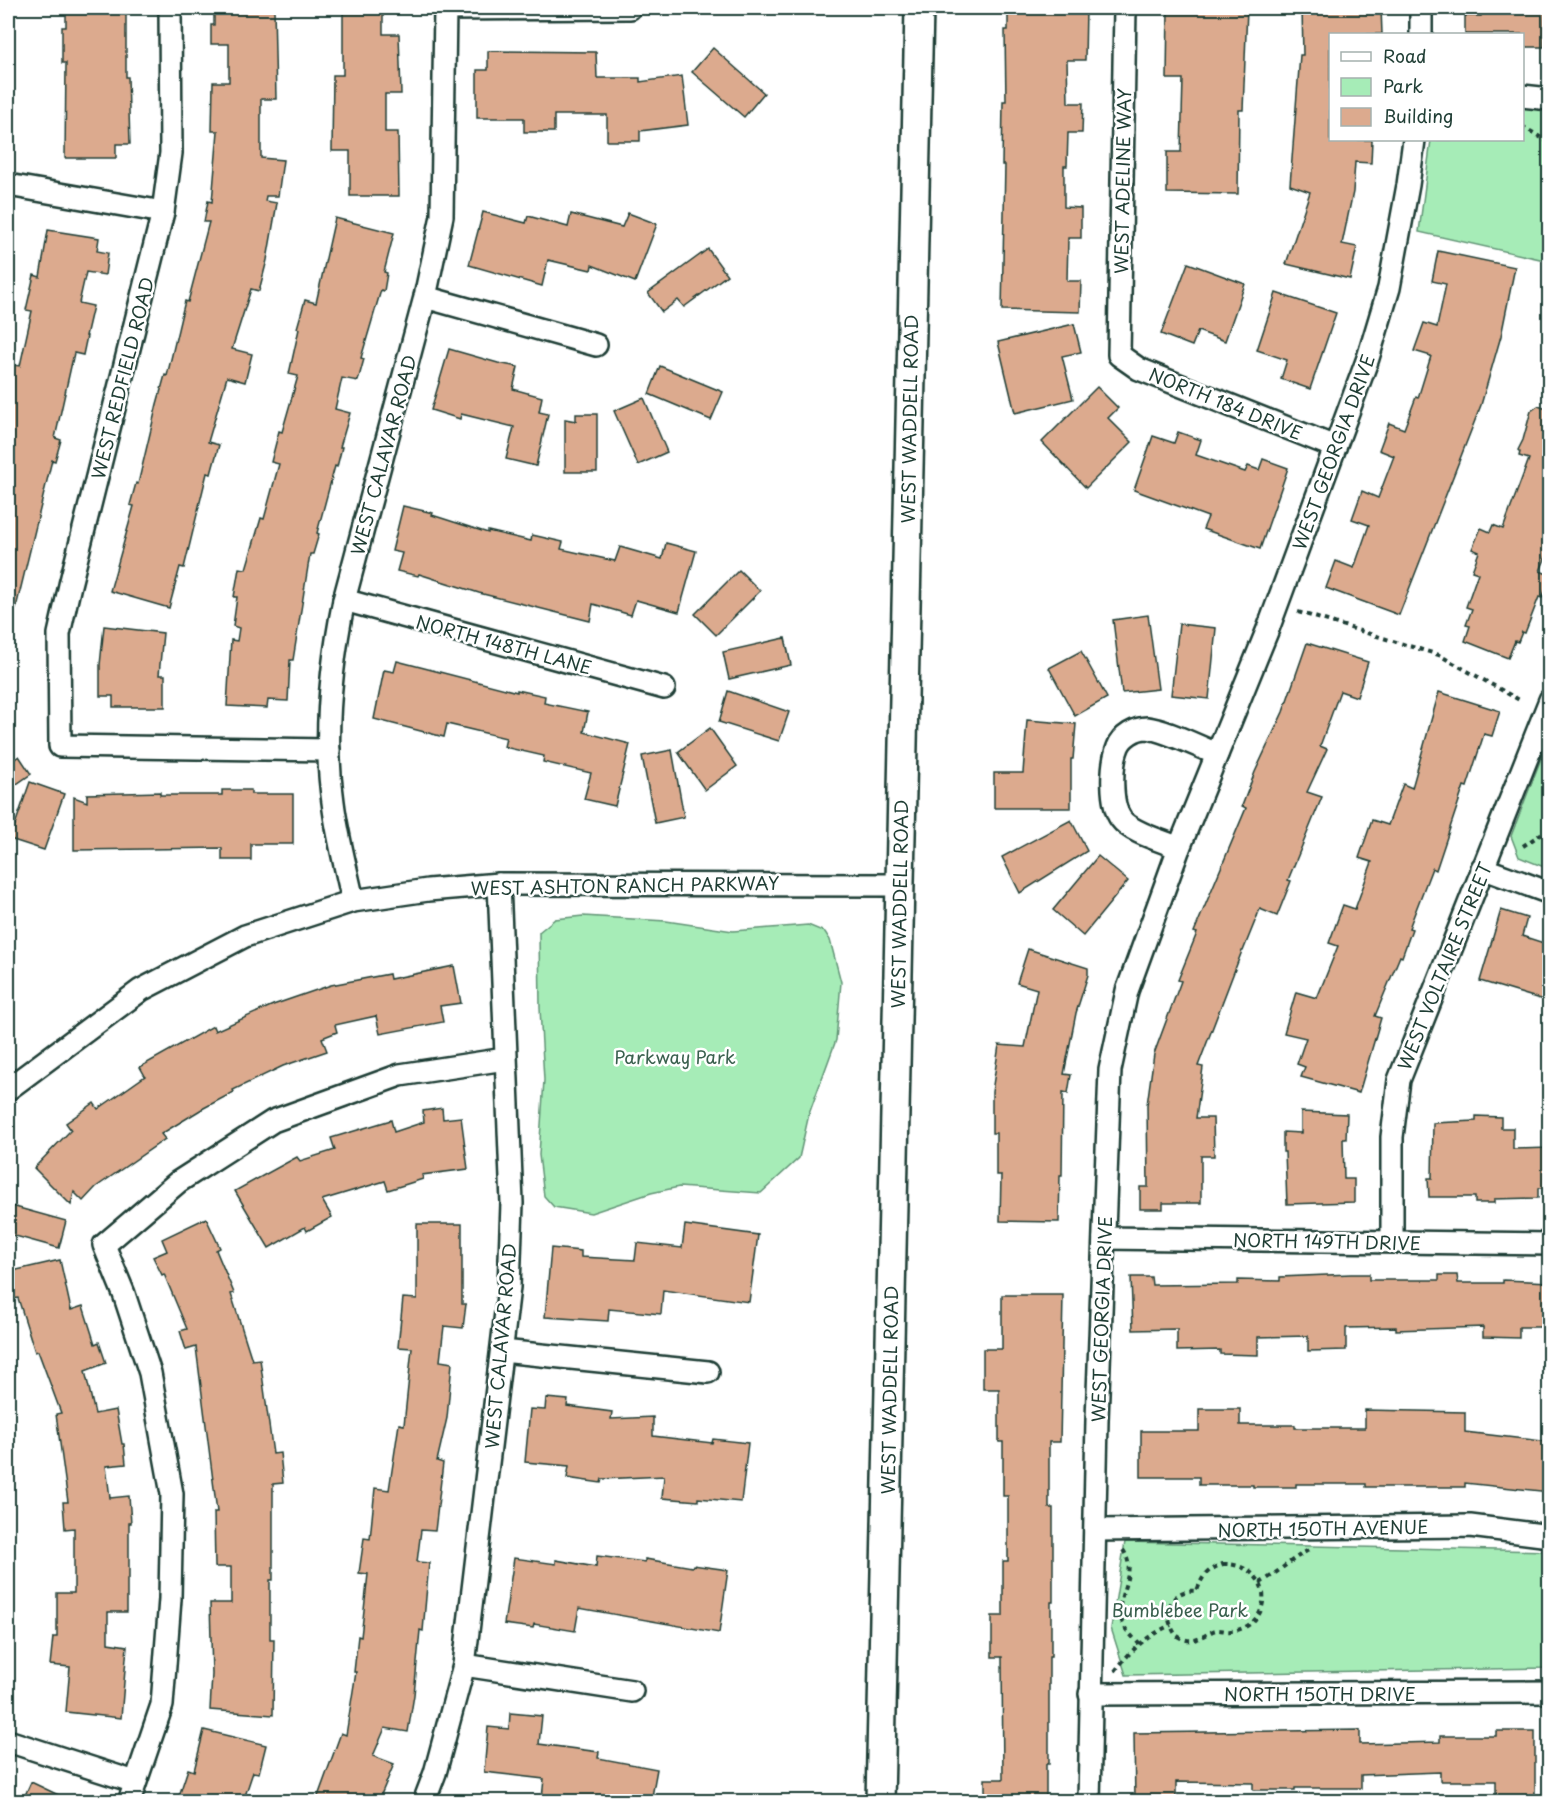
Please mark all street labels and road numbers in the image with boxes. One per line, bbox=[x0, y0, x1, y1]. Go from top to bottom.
street label: WEST ADELINE WAY bbox=[1107, 87, 1137, 274]
street label: WEST REDFIELD ROAD bbox=[84, 274, 160, 482]
street label: WEST WADDELL ROAD bbox=[894, 314, 924, 524]
street label: WEST GEORGIA DRIVE bbox=[1285, 350, 1381, 554]
street label: WEST CALAVAR ROAD bbox=[343, 352, 423, 558]
street label: NORTH 184 DRIVE bbox=[1145, 360, 1307, 446]
street label: NORTH 148TH LANE bbox=[413, 608, 595, 680]
street label: WEST WADDELL ROAD bbox=[884, 799, 914, 1009]
street label: WEST VOLTAIRE STREET bbox=[1390, 857, 1498, 1074]
street label: WEST ASHTON RANCH PARKWAY bbox=[470, 869, 780, 901]
street label: WEST GEORGIA DRIVE bbox=[1084, 1215, 1118, 1423]
street label: NORTH 149TH DRIVE bbox=[1233, 1226, 1421, 1256]
street label: WEST CALAVAR ROAD bbox=[478, 1242, 522, 1450]
street label: WEST WADDELL ROAD bbox=[874, 1285, 904, 1495]
street label: NORTH 150TH AVENUE bbox=[1217, 1513, 1429, 1543]
street label: NORTH 150TH DRIVE bbox=[1224, 1680, 1416, 1707]

